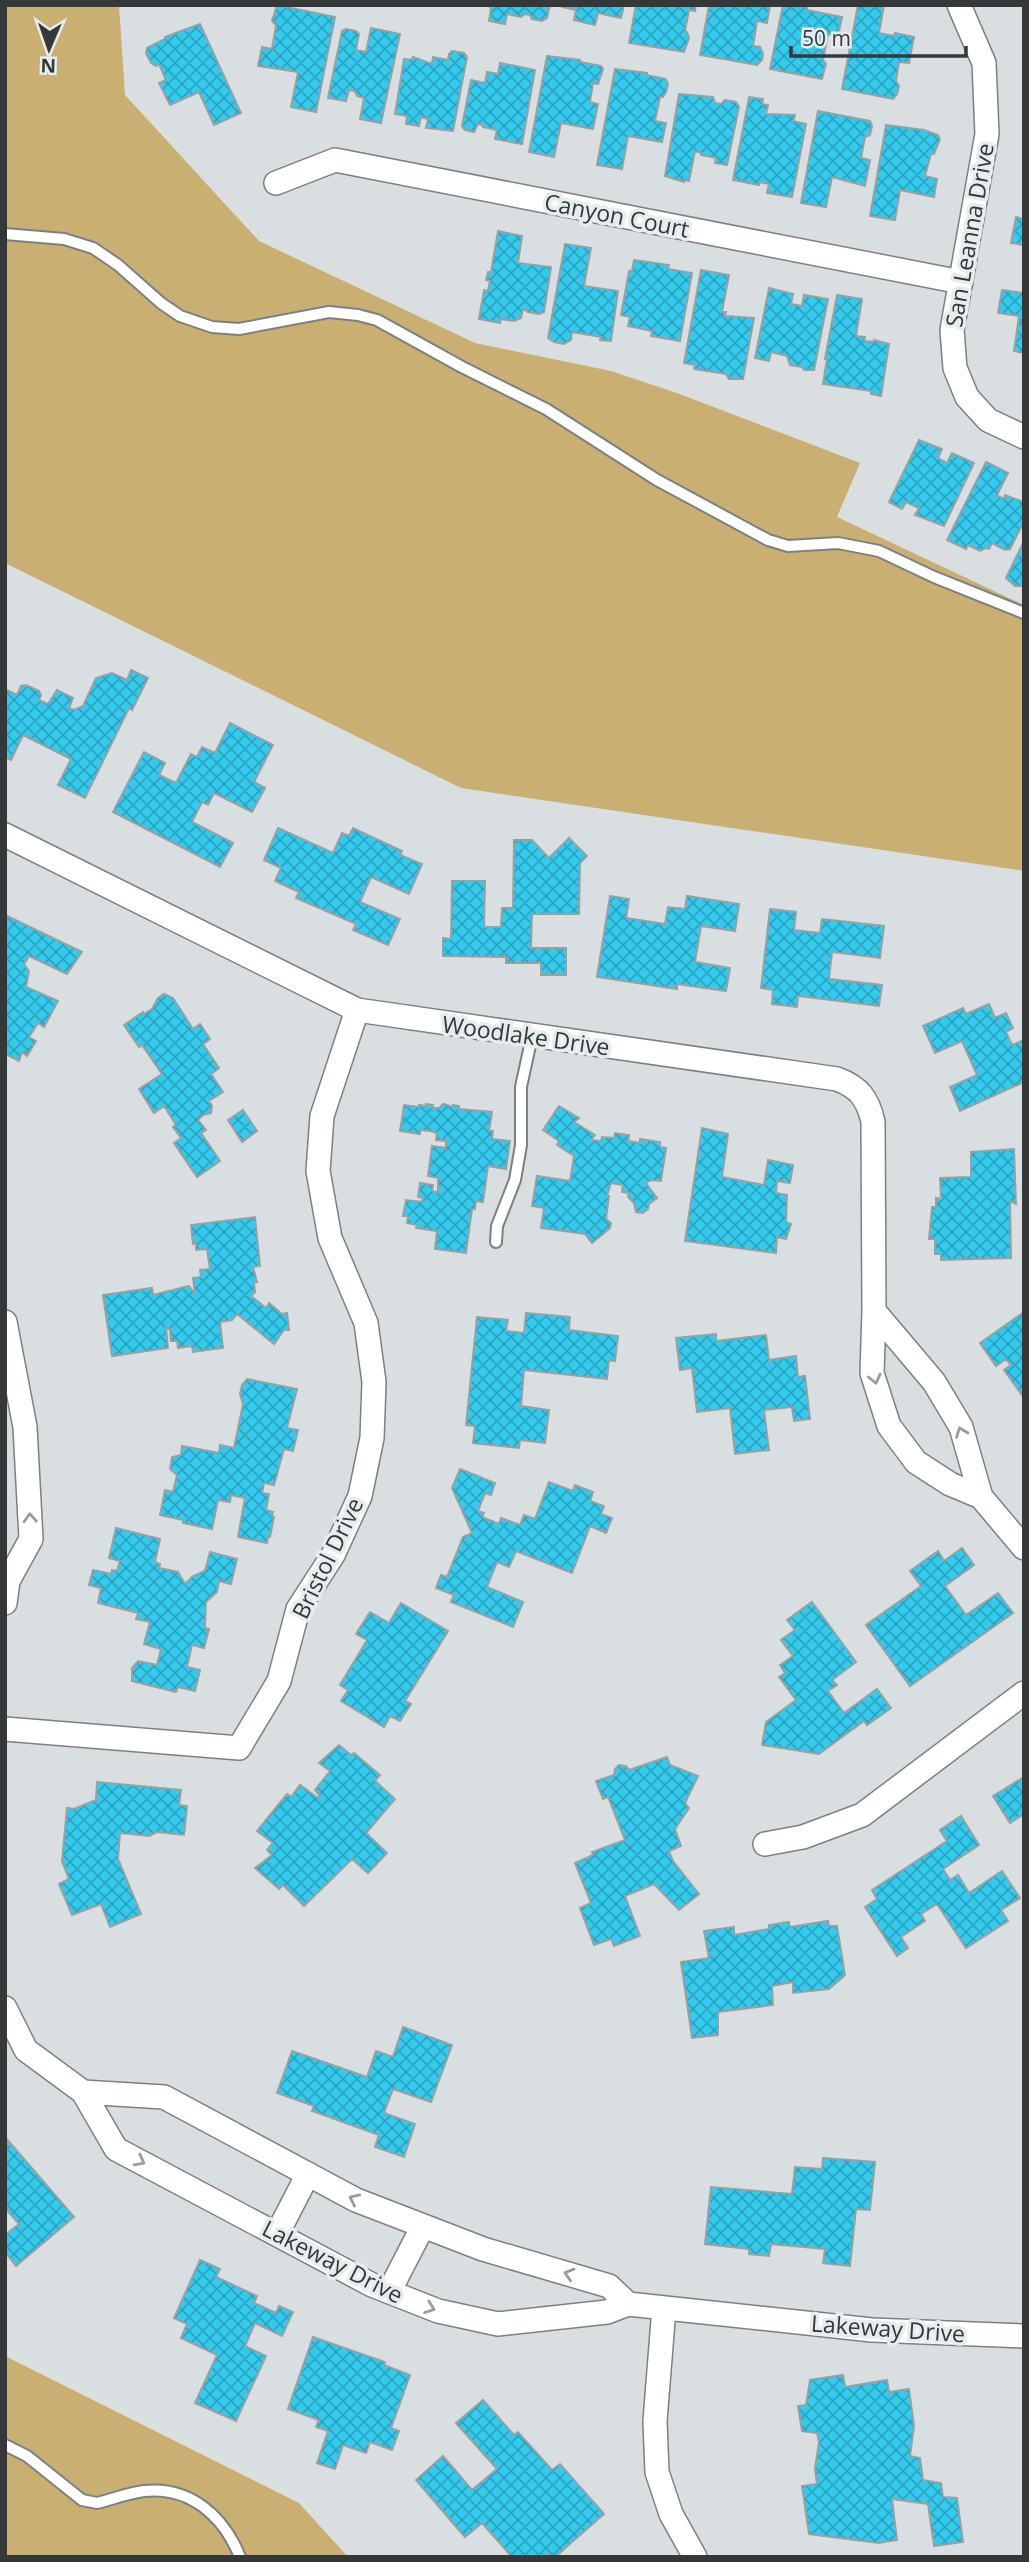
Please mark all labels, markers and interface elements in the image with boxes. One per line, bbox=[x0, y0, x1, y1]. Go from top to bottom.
north arrow bbox=[14, 14, 84, 84]
scale bar bbox=[791, 14, 966, 58]
text: 50 m bbox=[802, 24, 851, 52]
text: N bbox=[40, 53, 57, 79]
street label: San Leanna Drive bbox=[937, 140, 1001, 330]
street label: Canyon Court bbox=[542, 185, 692, 245]
street label: Woodlake Drive bbox=[440, 1007, 612, 1063]
one-way arrow bbox=[867, 1372, 881, 1384]
one-way arrow bbox=[956, 1427, 970, 1439]
street label: Bristol Drive bbox=[284, 1492, 370, 1624]
one-way arrow bbox=[23, 1513, 38, 1524]
one-way arrow bbox=[133, 2153, 145, 2167]
one-way arrow bbox=[349, 2193, 361, 2207]
street label: Lakeway Drive bbox=[257, 2212, 409, 2310]
one-way arrow bbox=[563, 2267, 575, 2282]
one-way arrow bbox=[424, 2300, 436, 2314]
street label: Lakeway Drive bbox=[810, 2307, 966, 2349]

